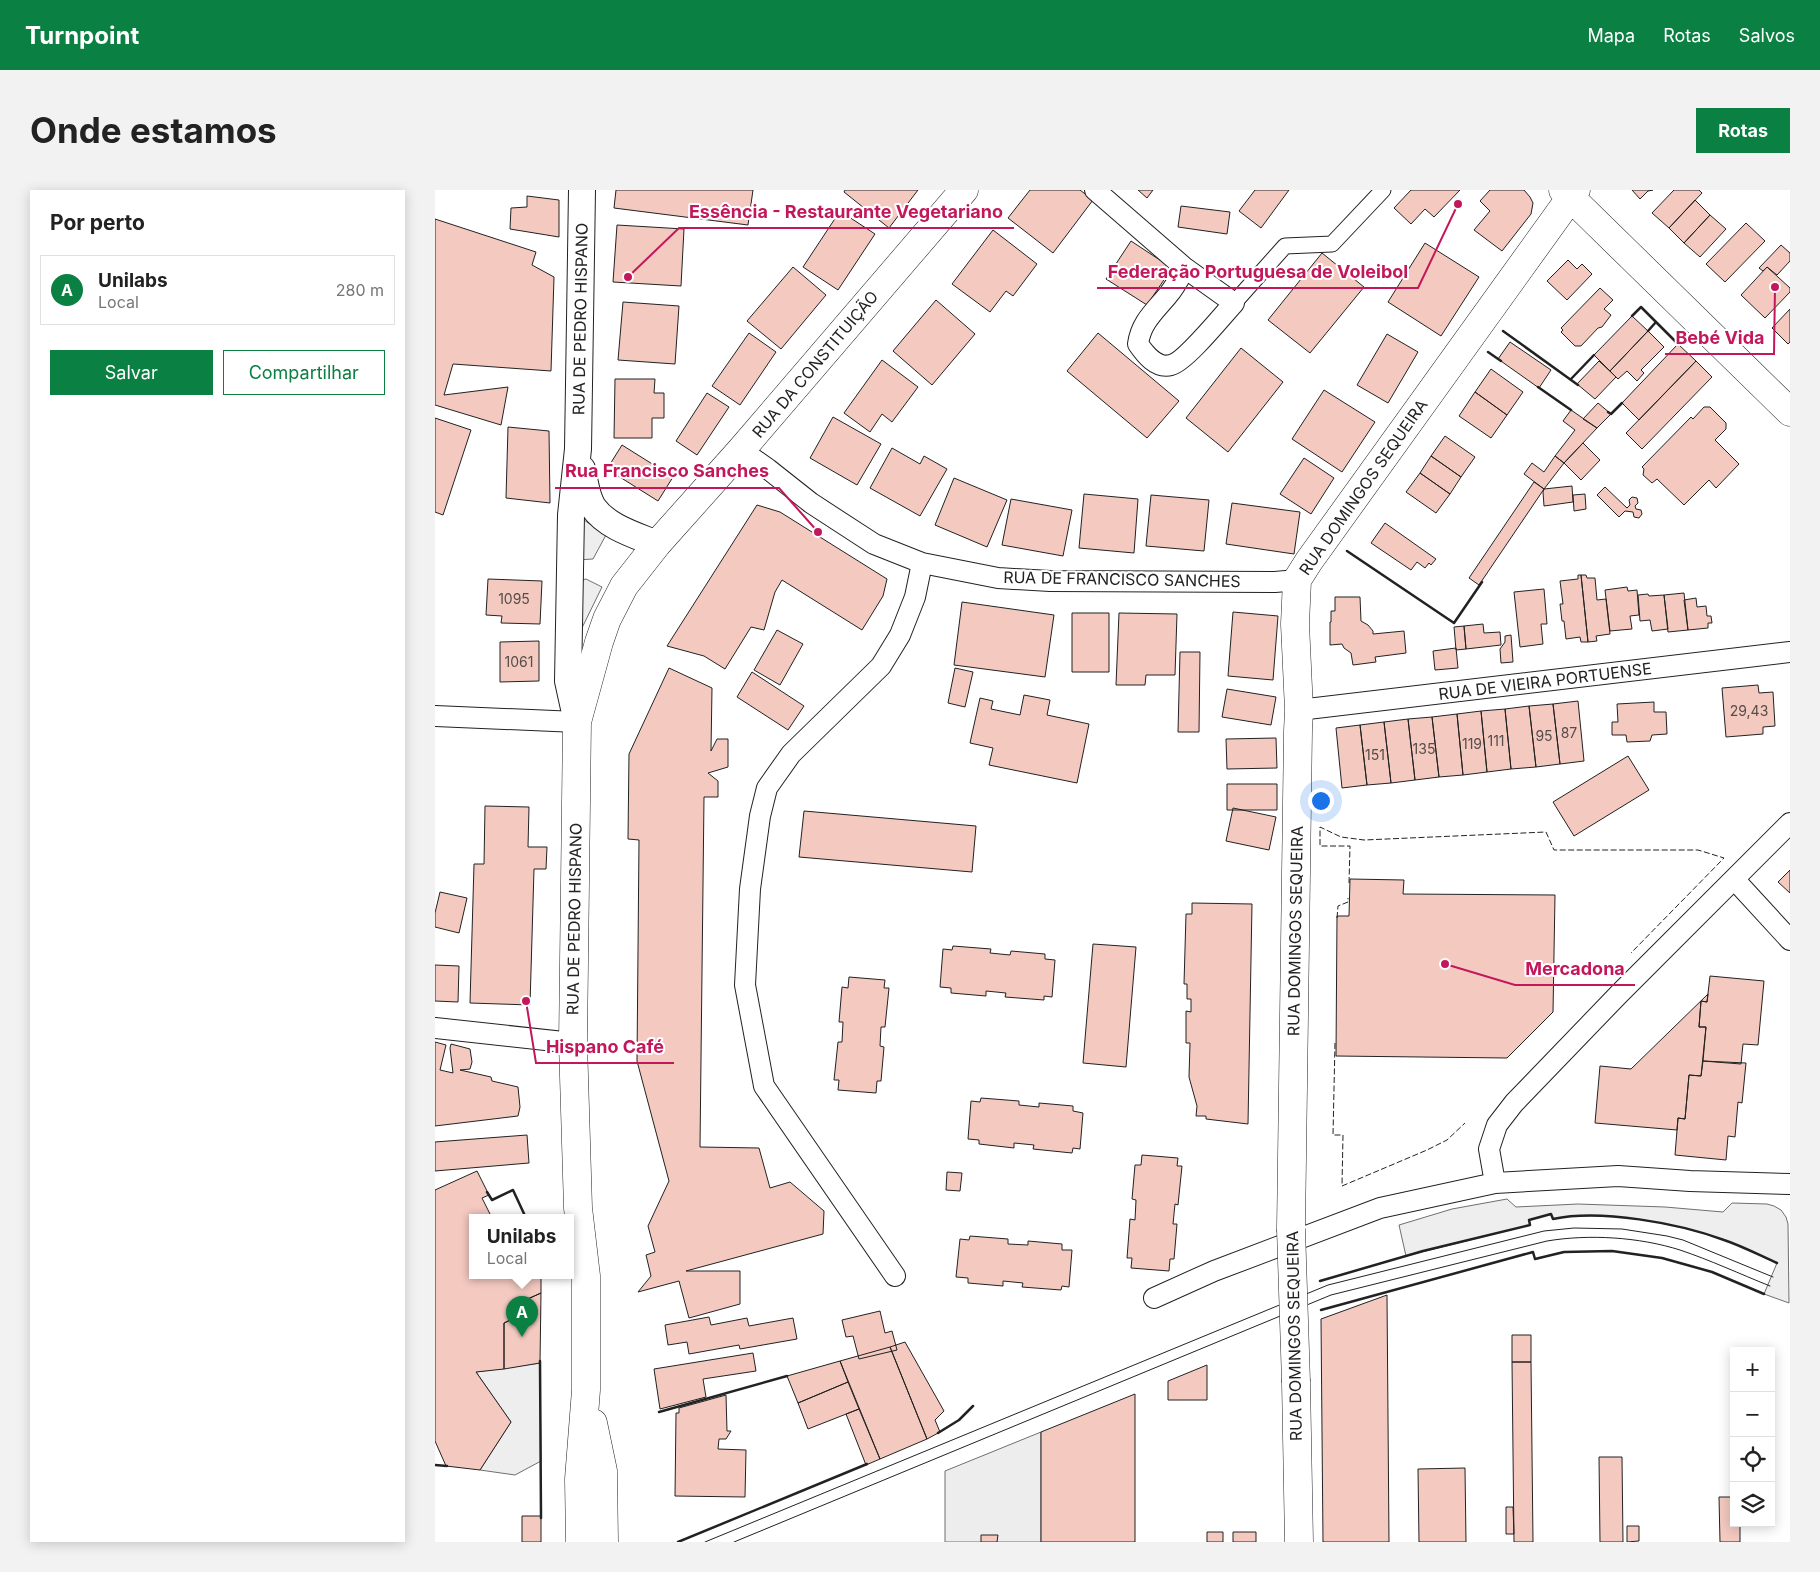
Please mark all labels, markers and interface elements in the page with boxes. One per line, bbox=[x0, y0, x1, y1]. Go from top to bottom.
text: Turnpoint bbox=[25, 21, 139, 50]
text: Mapa bbox=[1587, 25, 1635, 46]
text: Rotas bbox=[1663, 25, 1711, 46]
text: Salvos bbox=[1739, 25, 1795, 46]
button: Rotas bbox=[1696, 108, 1790, 153]
text: Onde estamos bbox=[30, 109, 277, 151]
callout: Essência - Restaurante Vegetariano bbox=[679, 195, 1014, 228]
text: Essência - Restaurante Vegetariano bbox=[689, 201, 1003, 222]
text: Por perto bbox=[50, 210, 145, 235]
street label: RUA DE PEDRO HISPANO bbox=[568, 223, 592, 415]
callout: Federação Portuguesa de Voleibol bbox=[1097, 255, 1418, 288]
text: Federação Portuguesa de Voleibol bbox=[1108, 261, 1408, 282]
text: Unilabs bbox=[98, 269, 168, 292]
text: A bbox=[61, 280, 73, 300]
text: 280 m bbox=[336, 280, 384, 300]
street label: RUA DA CONSTITUIÇÃO bbox=[748, 287, 882, 441]
text: Local bbox=[98, 292, 139, 312]
callout: Bebé Vida bbox=[1665, 321, 1774, 354]
text: Bebé Vida bbox=[1675, 327, 1765, 348]
button: Salvar bbox=[50, 350, 213, 395]
button: Compartilhar bbox=[223, 350, 385, 395]
street label: RUA DOMINGOS SEQUEIRA bbox=[1295, 395, 1431, 579]
callout: Rua Francisco Sanches bbox=[555, 455, 779, 488]
text: Rua Francisco Sanches bbox=[565, 460, 769, 481]
street label: RUA DE FRANCISCO SANCHES bbox=[1003, 567, 1241, 591]
house number: 1095 bbox=[498, 590, 530, 607]
house number: 1061 bbox=[505, 653, 533, 670]
street label: RUA DE VIEIRA PORTUENSE bbox=[1437, 658, 1653, 704]
house number: 29,43 bbox=[1730, 702, 1768, 719]
house number: 87 bbox=[1561, 724, 1577, 741]
house number: 95 bbox=[1535, 727, 1553, 744]
house number: 111 bbox=[1487, 732, 1505, 749]
house number: 119 bbox=[1462, 735, 1482, 752]
house number: 135 bbox=[1413, 740, 1435, 757]
house number: 151 bbox=[1365, 746, 1385, 763]
your location bbox=[1308, 788, 1334, 814]
street label: RUA DE PEDRO HISPANO bbox=[562, 823, 586, 1015]
street label: RUA DOMINGOS SEQUEIRA bbox=[1283, 826, 1307, 1036]
callout: Mercadona bbox=[1515, 952, 1635, 985]
text: Mercadona bbox=[1525, 958, 1625, 979]
callout: Hispano Café bbox=[536, 1030, 674, 1063]
text: Hispano Café bbox=[546, 1036, 664, 1057]
popup bbox=[469, 1214, 574, 1279]
text: Unilabs bbox=[487, 1225, 556, 1248]
street label: RUA DOMINGOS SEQUEIRA bbox=[1282, 1231, 1306, 1441]
text: Local bbox=[487, 1248, 527, 1268]
pin: A bbox=[506, 1296, 538, 1337]
map controls bbox=[1730, 1347, 1775, 1527]
button: + bbox=[1730, 1347, 1775, 1392]
button: − bbox=[1730, 1392, 1775, 1437]
button: locate bbox=[1730, 1437, 1775, 1482]
button: layers bbox=[1730, 1482, 1775, 1527]

